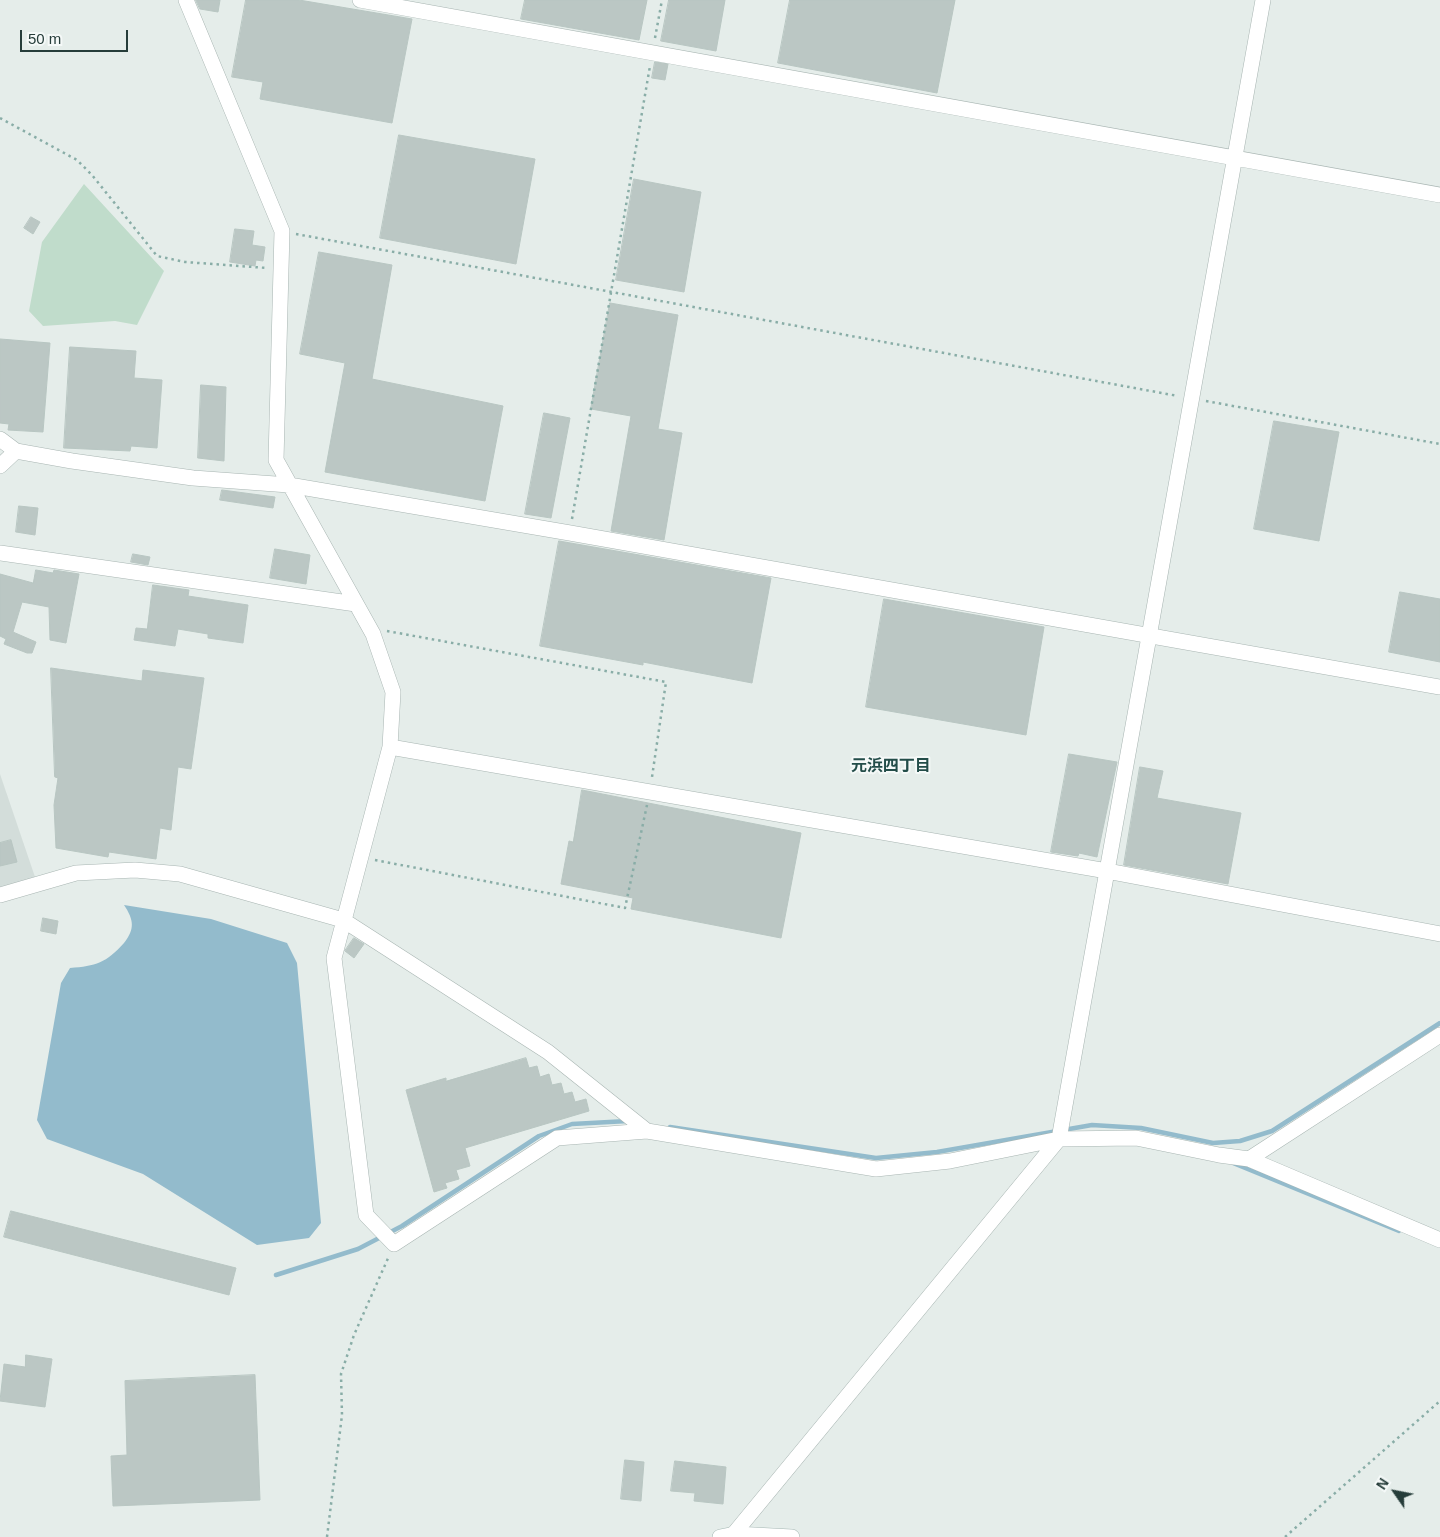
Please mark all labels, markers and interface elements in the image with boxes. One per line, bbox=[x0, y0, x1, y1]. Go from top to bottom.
scale bar bbox=[22, 20, 130, 52]
text: 50 m bbox=[28, 30, 61, 47]
district label: 元浜四丁目 bbox=[851, 757, 931, 777]
north arrow bbox=[1370, 1467, 1420, 1517]
text: N bbox=[1373, 1475, 1392, 1492]

